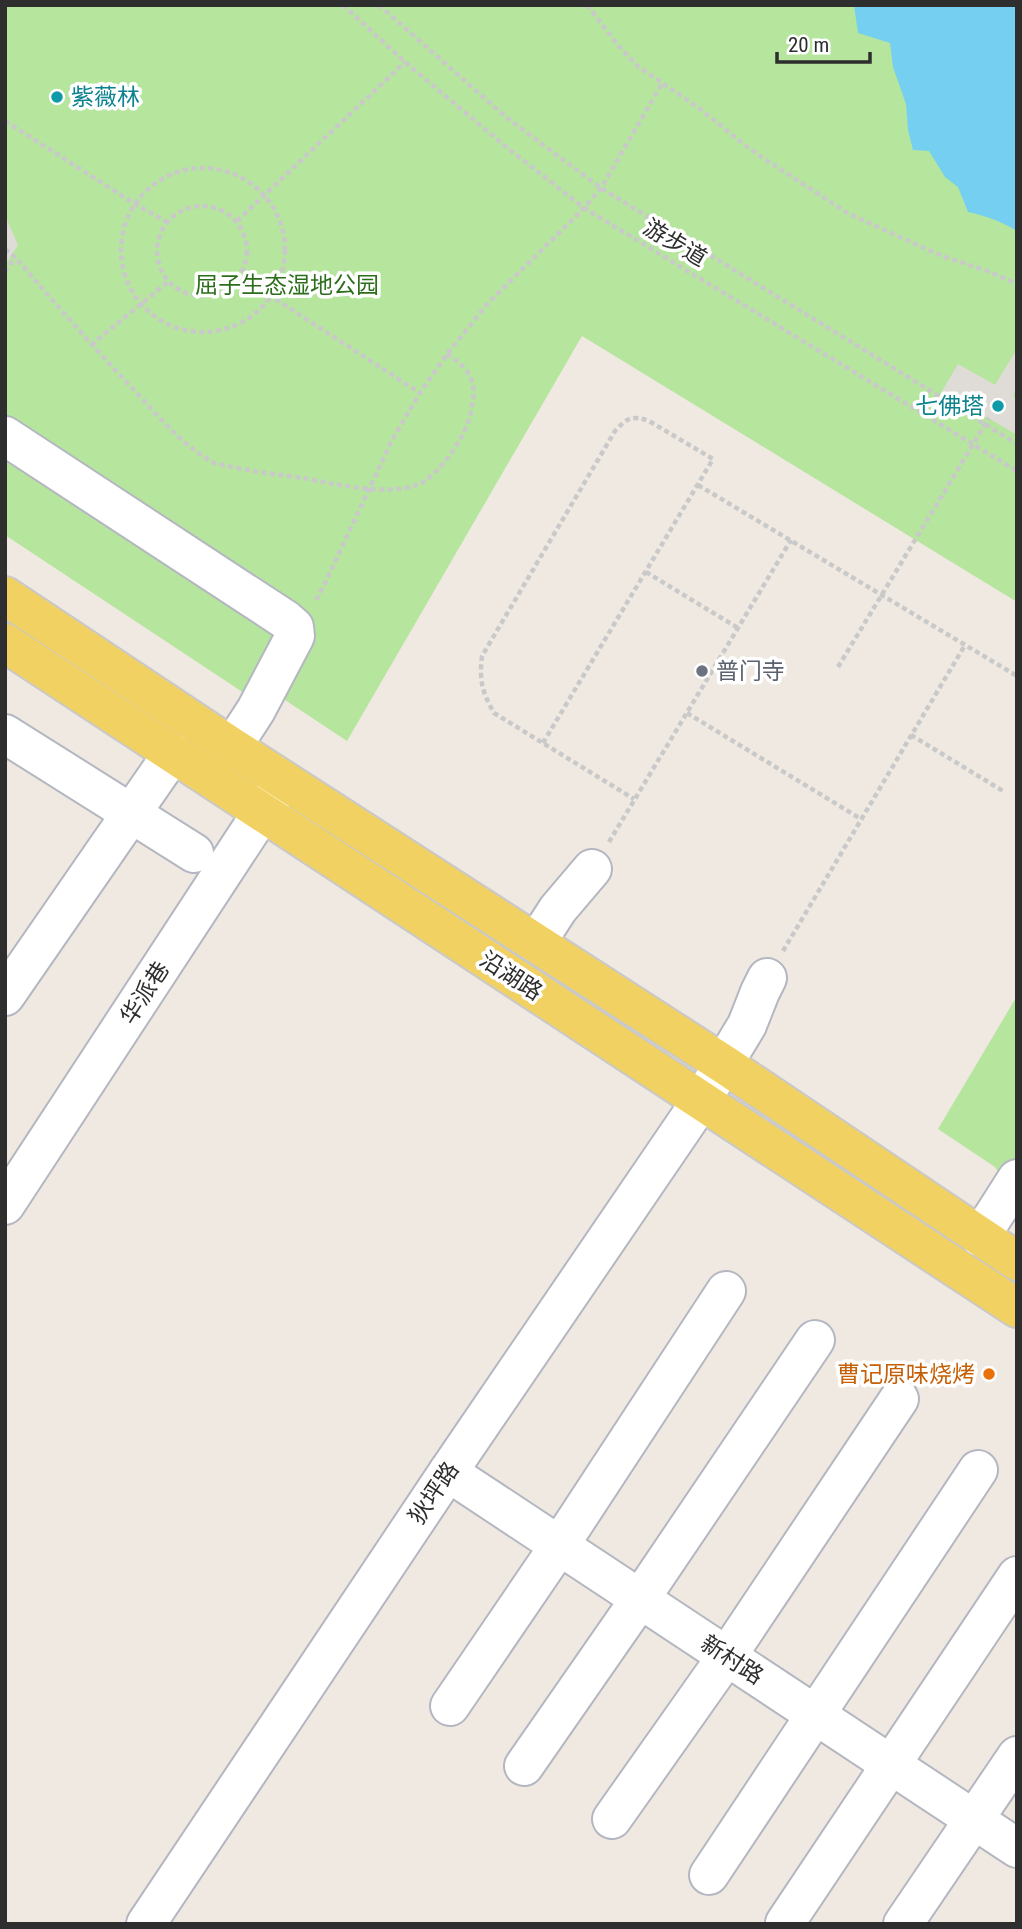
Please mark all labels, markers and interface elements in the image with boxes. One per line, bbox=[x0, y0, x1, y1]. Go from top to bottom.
scale bar bbox=[777, 21, 870, 65]
text: 20 m bbox=[788, 33, 829, 57]
place label: 紫薇林 bbox=[71, 84, 140, 111]
marker: 紫薇林 bbox=[49, 89, 65, 105]
street label: 游步道 bbox=[638, 214, 712, 272]
park label: 屈子生态湿地公园 bbox=[195, 272, 379, 299]
place label: 七佛塔 bbox=[915, 393, 984, 420]
marker: 七佛塔 bbox=[990, 398, 1006, 414]
place label: 普门寺 bbox=[716, 658, 785, 685]
marker: 普门寺 bbox=[694, 663, 710, 679]
street label: 沿湖路 bbox=[475, 946, 547, 1006]
street label: 华派巷 bbox=[115, 957, 175, 1029]
place label: 曹记原味烧烤 bbox=[837, 1361, 975, 1388]
marker: 曹记原味烧烤 bbox=[981, 1366, 997, 1382]
street label: 狄坪路 bbox=[404, 1457, 464, 1529]
street label: 新村路 bbox=[696, 1630, 768, 1690]

